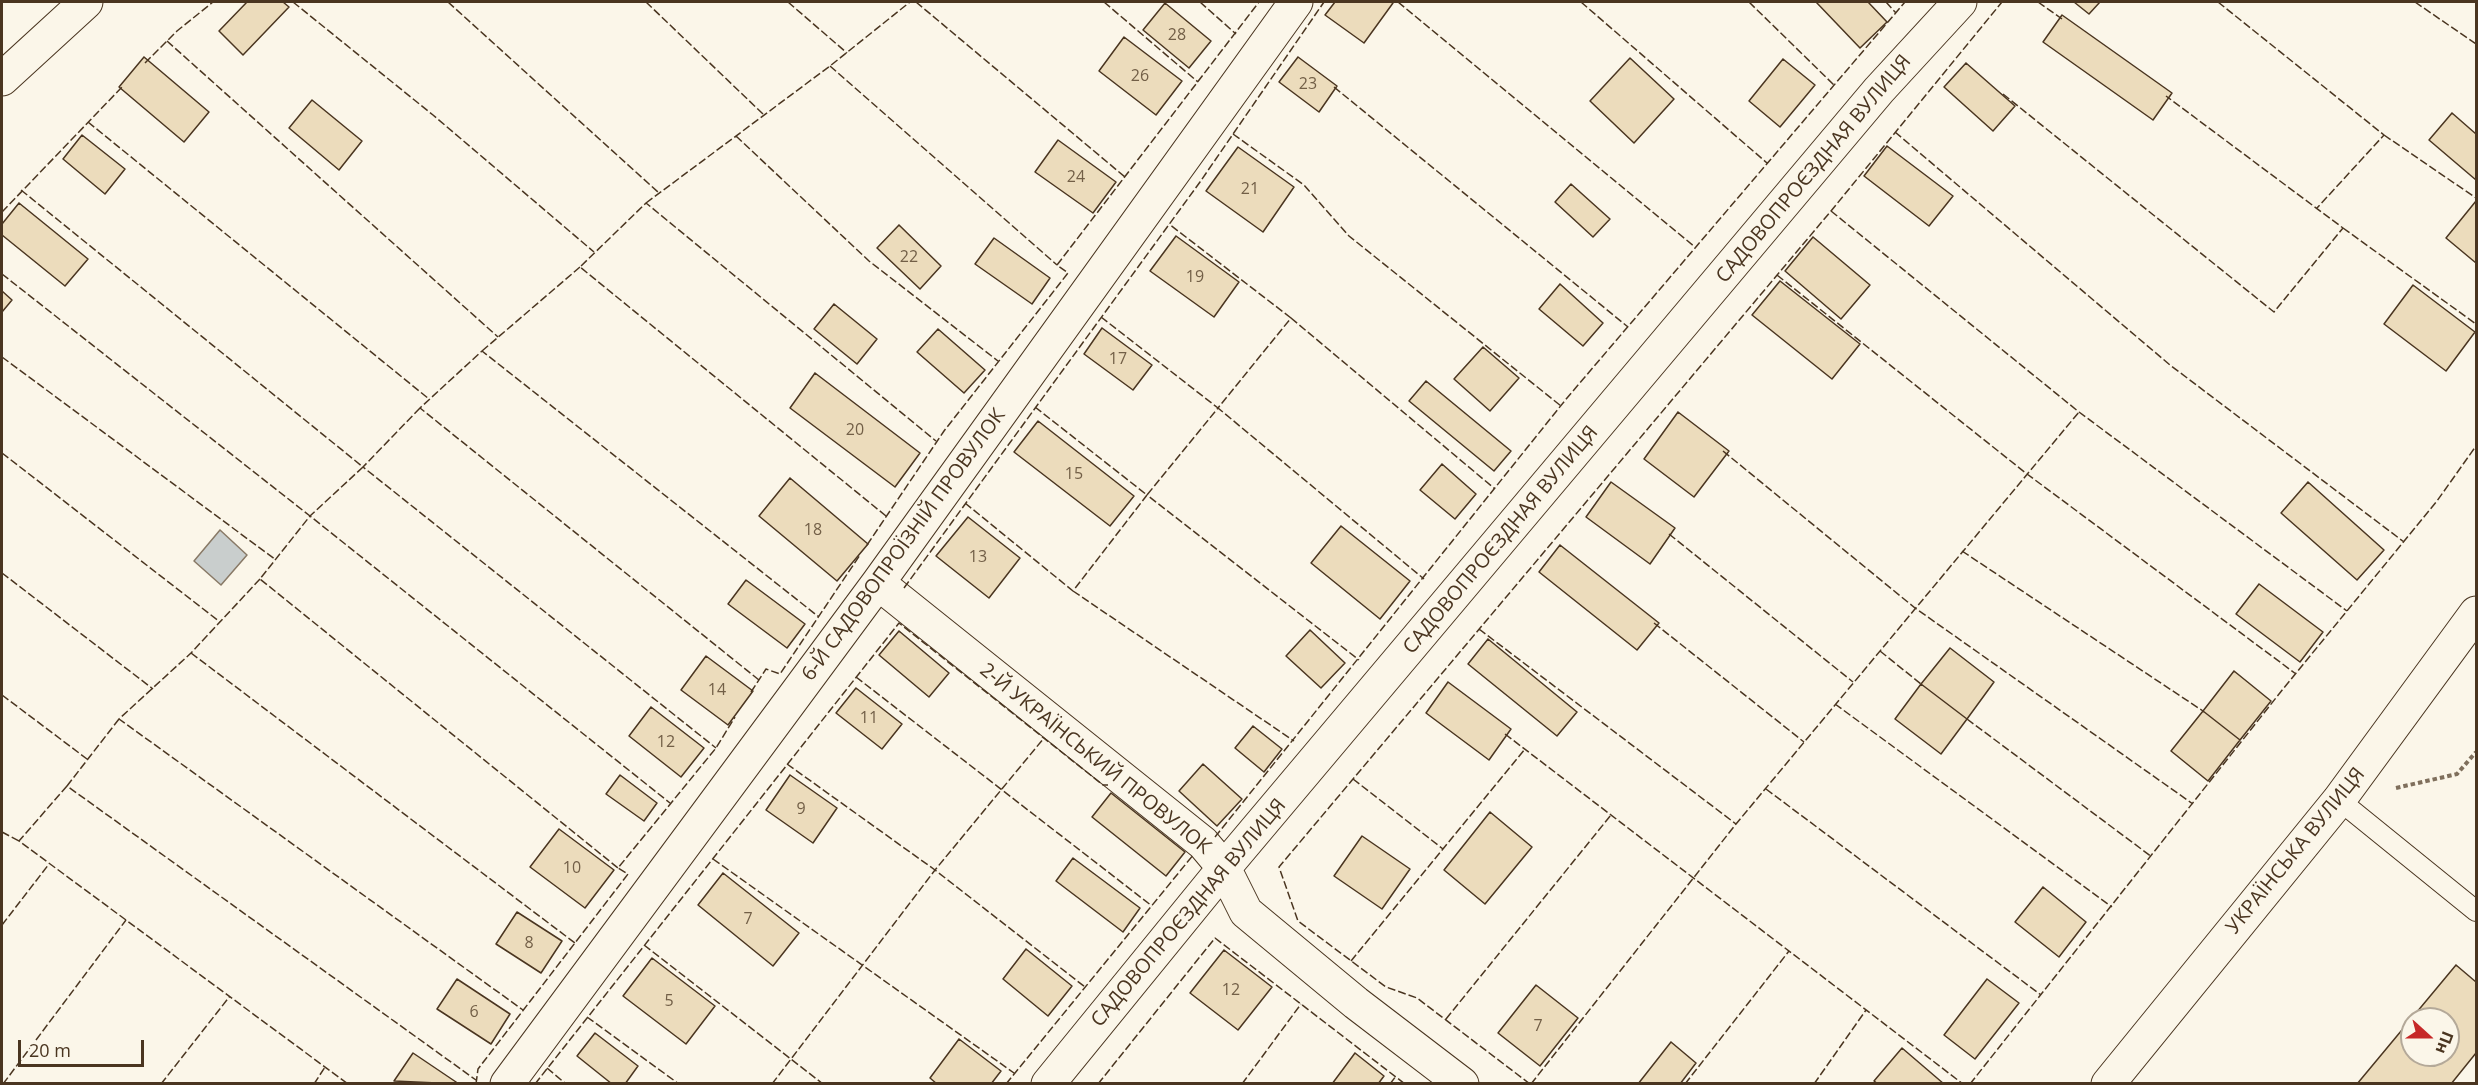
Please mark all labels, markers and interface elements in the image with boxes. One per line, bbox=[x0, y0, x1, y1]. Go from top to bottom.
house number: 28 bbox=[1168, 25, 1186, 45]
street label: САДОВОПРОЄЗДНАЯ ВУЛИЦЯ bbox=[1711, 50, 1917, 288]
house number: 26 bbox=[1131, 66, 1149, 86]
house number: 23 bbox=[1299, 74, 1317, 94]
house number: 24 bbox=[1067, 167, 1085, 187]
house number: 21 bbox=[1241, 179, 1259, 199]
house number: 22 bbox=[900, 247, 918, 267]
house number: 19 bbox=[1186, 267, 1204, 287]
house number: 17 bbox=[1109, 349, 1127, 369]
street label: 6-Й САДОВОПРОЇЗНІЙ ПРОВУЛОК bbox=[797, 404, 1011, 686]
house number: 20 bbox=[846, 420, 864, 440]
street label: САДОВОПРОЄЗДНАЯ ВУЛИЦЯ bbox=[1398, 421, 1604, 659]
house number: 15 bbox=[1065, 464, 1083, 484]
house number: 18 bbox=[804, 520, 822, 540]
house number: 13 bbox=[969, 547, 987, 567]
street label: 2-Й УКРАЇНСЬКИЙ ПРОВУЛОК bbox=[975, 658, 1215, 860]
house number: 14 bbox=[708, 680, 726, 700]
house number: 11 bbox=[860, 708, 878, 728]
house number: 12 bbox=[657, 732, 675, 752]
street label: УКРАЇНСЬКА ВУЛИЦЯ bbox=[2222, 763, 2370, 939]
street label: САДОВОПРОЄЗДНАЯ ВУЛИЦЯ bbox=[1086, 794, 1292, 1032]
house number: 9 bbox=[796, 799, 806, 819]
house number: 10 bbox=[563, 858, 581, 878]
house number: 7 bbox=[743, 909, 753, 929]
house number: 8 bbox=[524, 933, 534, 953]
house number: 12 bbox=[1222, 980, 1240, 1000]
house number: 5 bbox=[664, 991, 674, 1011]
house number: 6 bbox=[469, 1002, 479, 1022]
north arrow bbox=[2400, 1007, 2460, 1067]
house number: 7 bbox=[1533, 1016, 1543, 1036]
scale bar bbox=[21, 1028, 147, 1066]
text: Пн bbox=[2431, 1028, 2459, 1057]
text: 20 m bbox=[29, 1038, 71, 1062]

